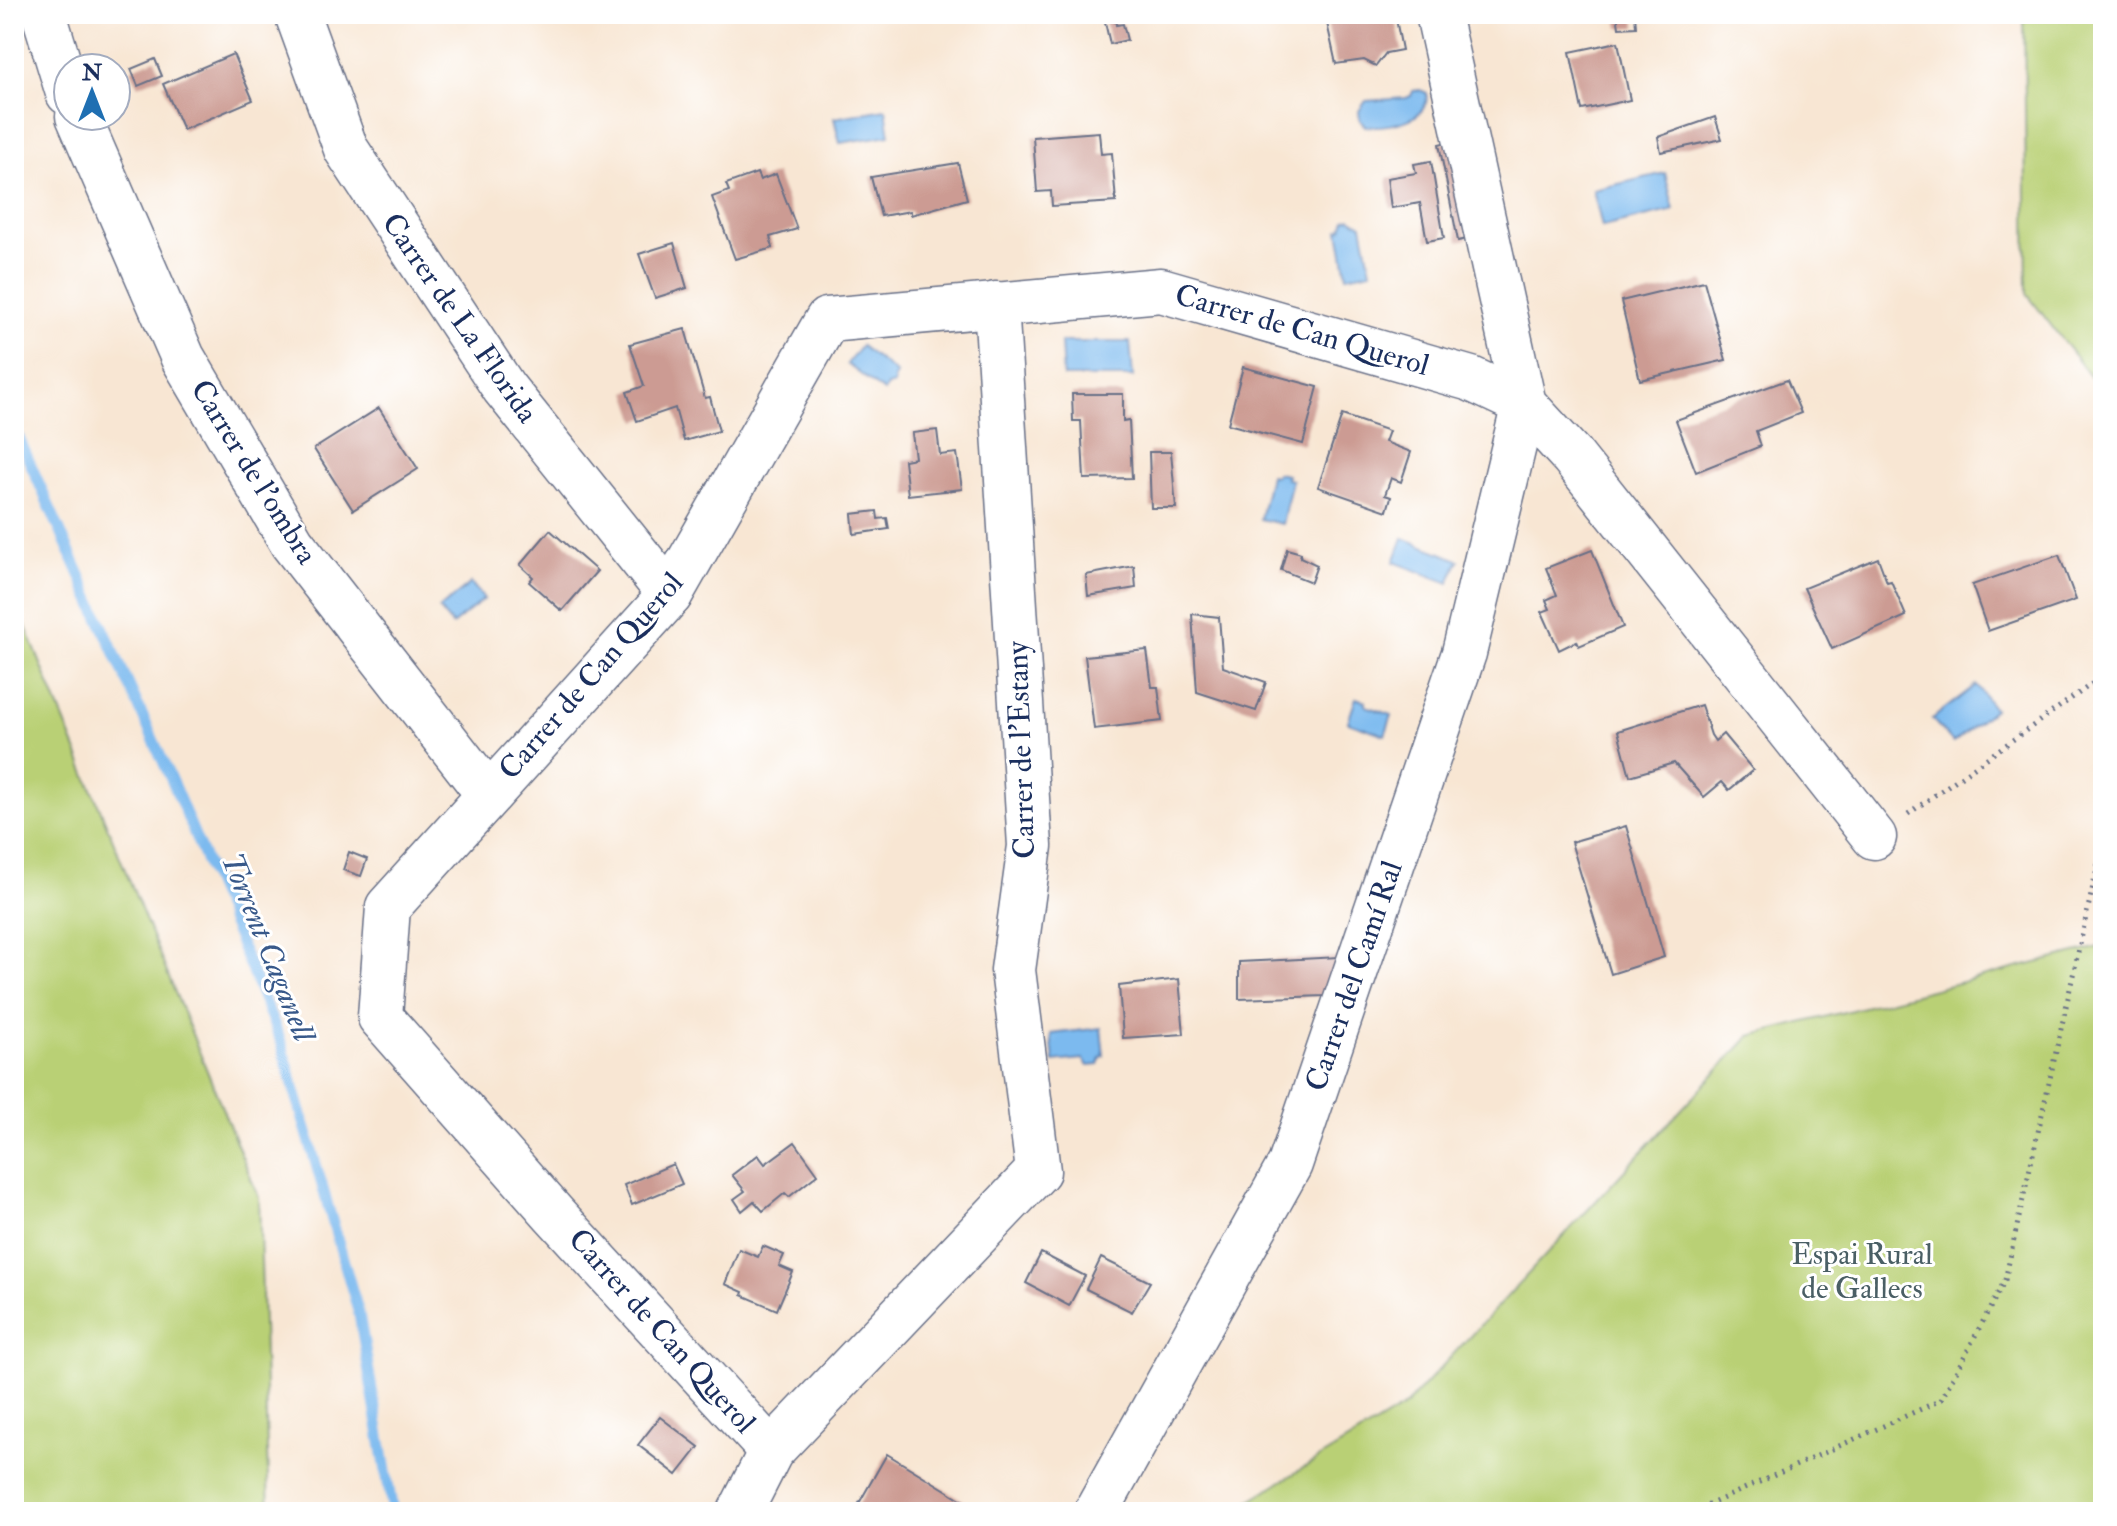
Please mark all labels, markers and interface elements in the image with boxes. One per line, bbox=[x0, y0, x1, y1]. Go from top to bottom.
north arrow bbox=[52, 52, 132, 132]
text: N bbox=[81, 59, 102, 87]
street label: Carrer de La Florida bbox=[374, 206, 546, 430]
street label: Carrer de Can Querol bbox=[1171, 276, 1434, 384]
street label: Carrer de l'ombra bbox=[183, 373, 326, 572]
street label: Carrer de Can Querol bbox=[491, 565, 691, 787]
street label: Carrer de l'Estany bbox=[999, 640, 1043, 859]
water label: Torrent Caganell bbox=[212, 847, 325, 1049]
street label: Carrer del Camí Ral bbox=[1297, 856, 1411, 1096]
street label: Carrer de Can Querol bbox=[560, 1221, 764, 1441]
park label: Espai Rural de Gallecs bbox=[1791, 1236, 1933, 1307]

